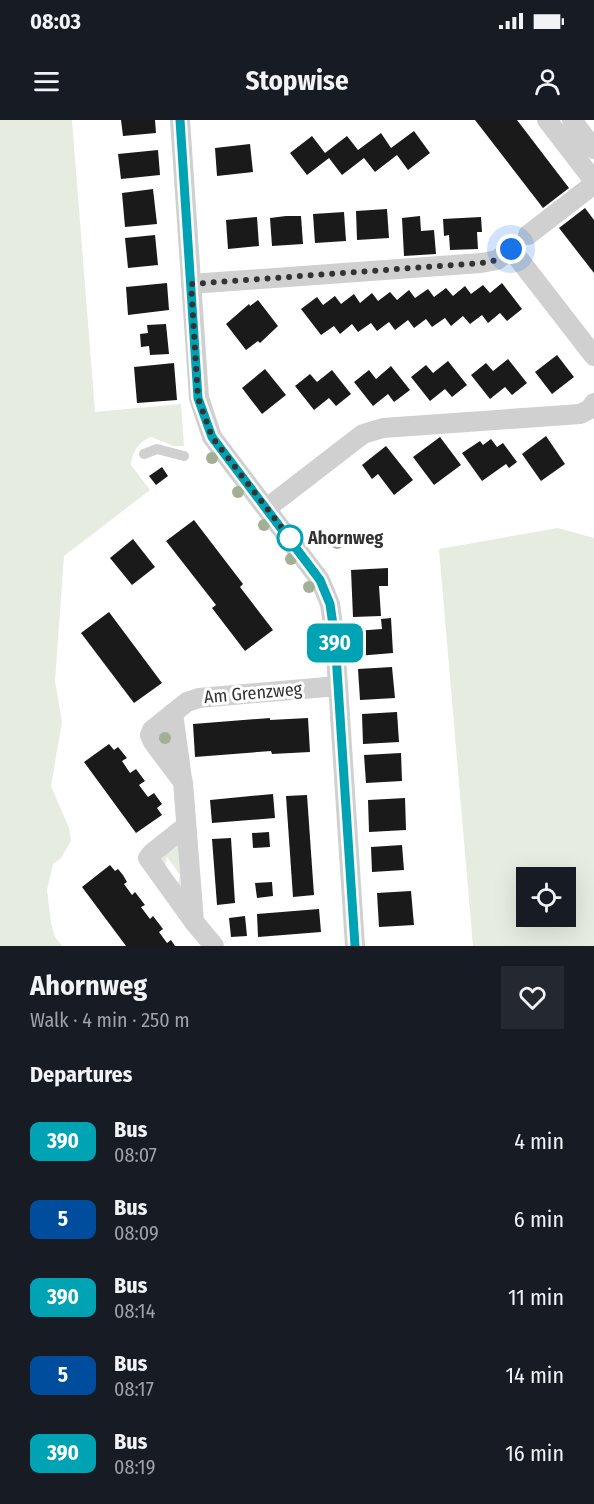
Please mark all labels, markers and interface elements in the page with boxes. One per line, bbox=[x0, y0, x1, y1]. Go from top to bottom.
text: 08:03 bbox=[30, 8, 81, 35]
icon: menu bbox=[30, 65, 63, 98]
text: Stopwise bbox=[245, 65, 349, 97]
icon: person bbox=[531, 65, 564, 98]
your location bbox=[496, 234, 526, 264]
marker: Ahornweg bbox=[277, 525, 303, 551]
place label: Ahornweg bbox=[307, 527, 383, 549]
line badge: 390 bbox=[300, 624, 370, 662]
text: 390 bbox=[319, 630, 351, 656]
street label: Am Grenzweg bbox=[203, 678, 303, 708]
map controls bbox=[516, 867, 576, 927]
button: locate bbox=[516, 867, 576, 927]
button: heart bbox=[501, 966, 564, 1029]
text: Ahornweg bbox=[30, 969, 147, 1002]
text: Walk · 4 min · 250 m bbox=[30, 1008, 190, 1032]
text: Departures bbox=[30, 1061, 132, 1088]
text: Bus bbox=[114, 1116, 147, 1143]
text: 390 bbox=[47, 1128, 79, 1154]
text: 4 min bbox=[514, 1128, 564, 1155]
text: 08:07 bbox=[114, 1143, 157, 1167]
text: Bus bbox=[114, 1194, 147, 1221]
text: 5 bbox=[58, 1206, 68, 1232]
text: 6 min bbox=[514, 1206, 564, 1233]
text: 08:09 bbox=[114, 1221, 159, 1245]
text: Bus bbox=[114, 1272, 147, 1299]
text: 390 bbox=[47, 1284, 79, 1310]
text: 11 min bbox=[508, 1284, 564, 1311]
text: 08:14 bbox=[114, 1299, 155, 1323]
text: Bus bbox=[114, 1350, 147, 1377]
text: 5 bbox=[58, 1362, 68, 1388]
text: 14 min bbox=[506, 1362, 564, 1389]
text: 08:17 bbox=[114, 1377, 154, 1401]
text: Bus bbox=[114, 1428, 147, 1455]
text: 390 bbox=[47, 1440, 79, 1466]
text: 16 min bbox=[505, 1440, 564, 1467]
text: 08:19 bbox=[114, 1455, 155, 1479]

